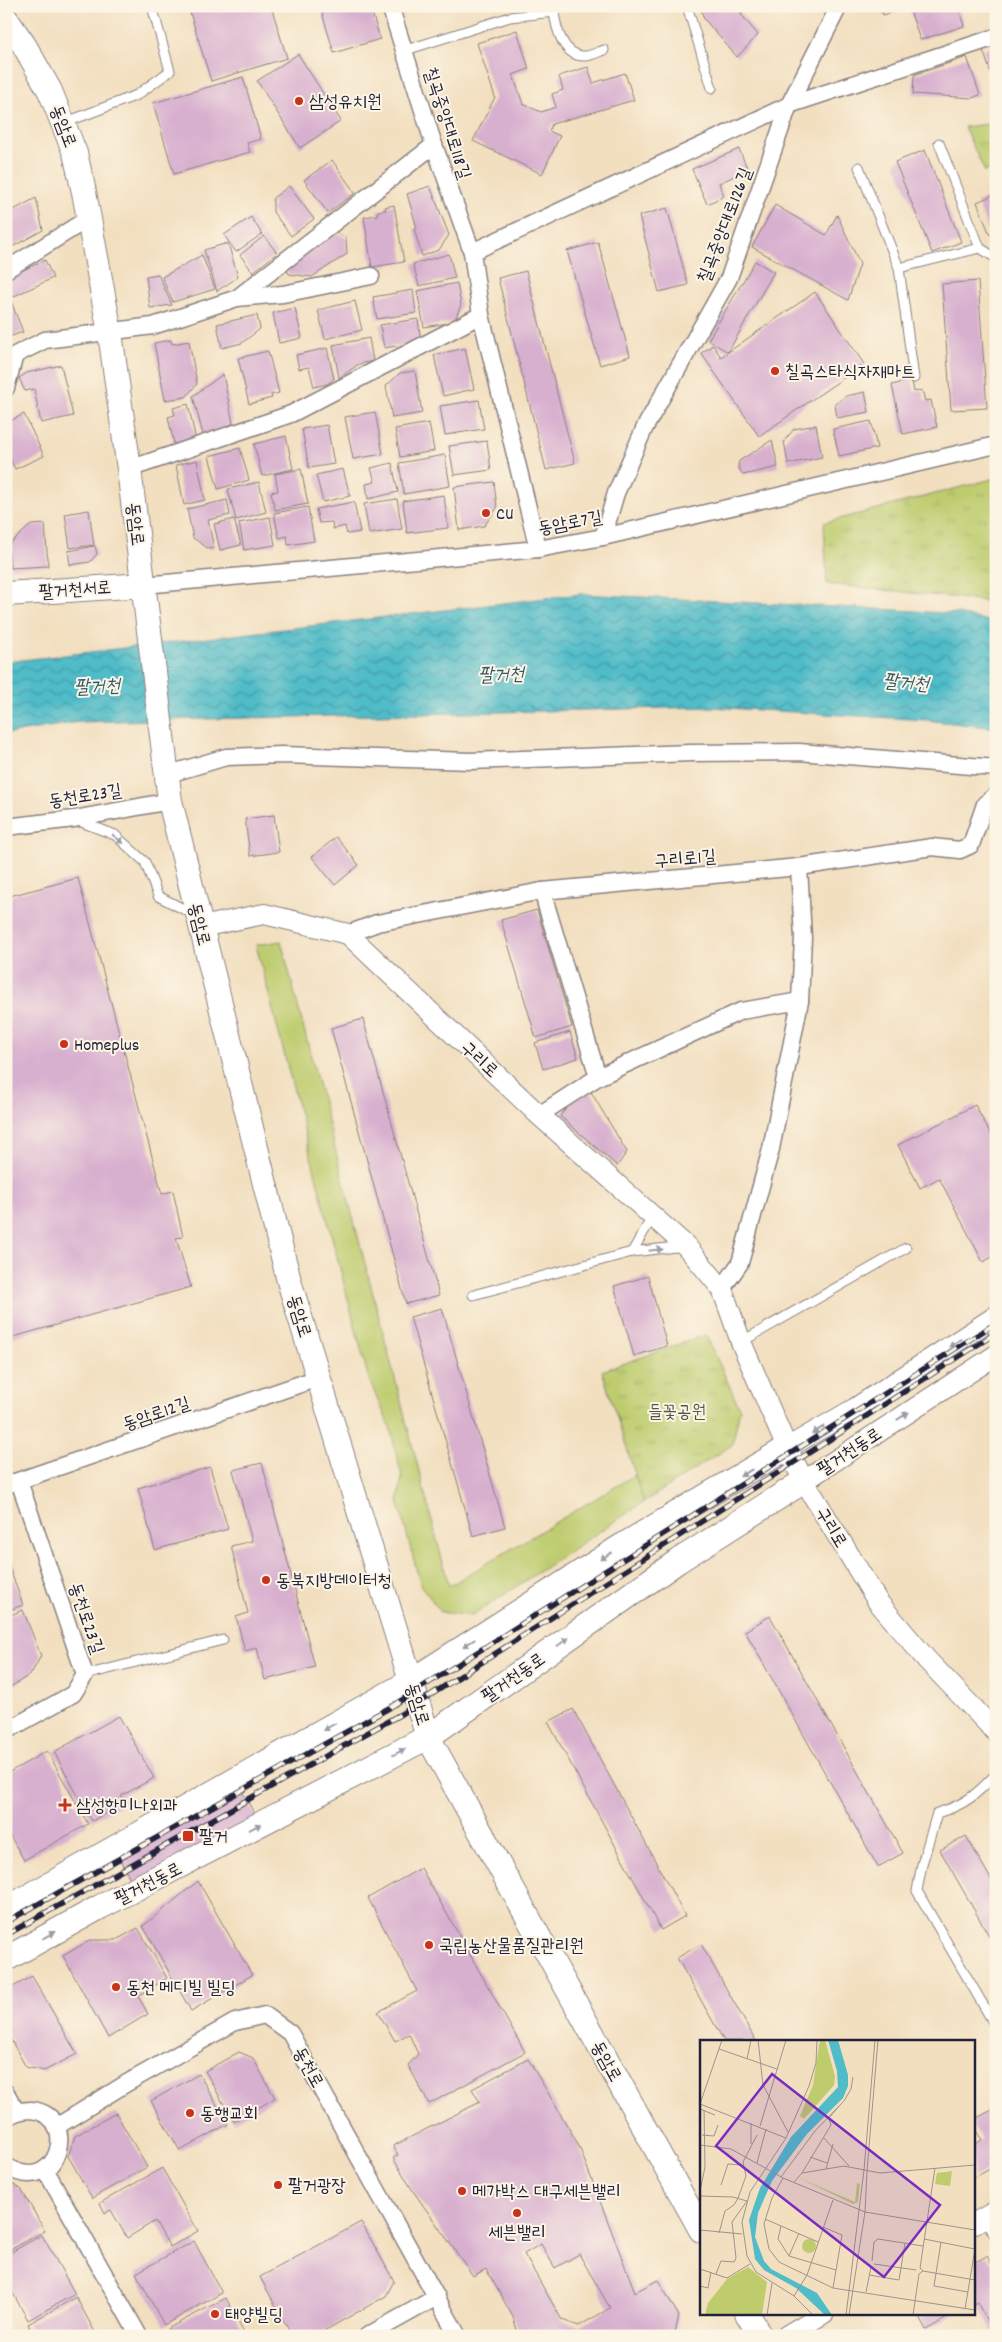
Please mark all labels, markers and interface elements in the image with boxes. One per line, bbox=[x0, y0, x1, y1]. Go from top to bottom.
street label: 칠곡중앙대로118길 bbox=[416, 65, 476, 184]
place label: 삼성유치원 bbox=[309, 91, 381, 116]
marker: 삼성유치원 bbox=[293, 95, 305, 107]
street label: 동암로 bbox=[42, 102, 81, 152]
street label: 칠곡중앙대로126길 bbox=[693, 164, 760, 287]
place label: 칠곡스타식자재마트 bbox=[785, 361, 915, 386]
marker: 칠곡스타식자재마트 bbox=[769, 365, 781, 377]
street label: 동암로 bbox=[118, 501, 149, 547]
place label: CU bbox=[496, 503, 514, 528]
street label: 동암로7길 bbox=[536, 506, 605, 543]
marker: CU bbox=[480, 507, 492, 519]
street label: 팔거천서로 bbox=[38, 576, 112, 606]
water label: 팔거천 bbox=[478, 663, 526, 690]
water label: 팔거천 bbox=[882, 669, 931, 700]
water label: 팔거천 bbox=[74, 674, 122, 703]
street label: 동천로23길 bbox=[47, 779, 124, 816]
one-way arrow bbox=[111, 834, 125, 844]
street label: 구리로1길 bbox=[653, 845, 718, 876]
street label: 동암로 bbox=[180, 900, 215, 949]
place label: Homeplus bbox=[74, 1034, 139, 1059]
street label: 구리로 bbox=[454, 1037, 503, 1085]
marker: Homeplus bbox=[58, 1038, 70, 1050]
one-way arrow bbox=[648, 1246, 664, 1254]
street label: 동암로 bbox=[279, 1292, 316, 1341]
one-way arrow bbox=[948, 1338, 962, 1348]
street label: 동암로12길 bbox=[120, 1392, 194, 1439]
park label: 들꽃공원 bbox=[648, 1401, 706, 1426]
one-way arrow bbox=[897, 1411, 910, 1421]
street label: 팔거천동로 bbox=[813, 1423, 888, 1483]
one-way arrow bbox=[811, 1426, 824, 1435]
one-way arrow bbox=[738, 1469, 753, 1477]
street label: 구리로 bbox=[808, 1503, 852, 1553]
one-way arrow bbox=[600, 1552, 613, 1561]
place label: 동북지방데이터청 bbox=[276, 1570, 392, 1595]
marker: 동북지방데이터청 bbox=[260, 1574, 272, 1586]
street label: 동천로23길 bbox=[61, 1580, 109, 1658]
one-way arrow bbox=[556, 1637, 570, 1647]
one-way arrow bbox=[462, 1639, 476, 1648]
street label: 팔거천동로 bbox=[478, 1648, 551, 1710]
street label: 동암로 bbox=[397, 1680, 434, 1729]
one-way arrow bbox=[323, 1722, 336, 1731]
one-way arrow bbox=[392, 1748, 406, 1756]
place label: 삼성항미나외과 bbox=[76, 1795, 177, 1820]
marker: 삼성항미나외과 bbox=[58, 1798, 72, 1812]
one-way arrow bbox=[248, 1823, 262, 1832]
place label: 팔거 bbox=[199, 1826, 228, 1851]
marker: 팔거 bbox=[181, 1829, 195, 1843]
street label: 팔거천동로 bbox=[111, 1858, 187, 1913]
one-way arrow bbox=[42, 1931, 56, 1939]
place label: 국립농산물품질관리원 bbox=[439, 1935, 584, 1960]
marker: 국립농산물품질관리원 bbox=[423, 1939, 435, 1951]
place label: 동천 메디빌 빌딩 bbox=[126, 1977, 236, 2002]
marker: 동천 메디빌 빌딩 bbox=[110, 1981, 122, 1993]
street label: 동암로 bbox=[583, 2037, 626, 2087]
inset map bbox=[700, 2040, 974, 2314]
street label: 동천로 bbox=[285, 2043, 328, 2093]
place label: 동행교회 bbox=[200, 2103, 258, 2128]
marker: 동행교회 bbox=[184, 2107, 196, 2119]
place label: 팔거광장 bbox=[288, 2175, 346, 2200]
marker: 팔거광장 bbox=[272, 2179, 284, 2191]
place label: 메가박스 대구세븐밸리 bbox=[472, 2181, 621, 2206]
marker: 메가박스 대구세븐밸리 bbox=[456, 2185, 468, 2197]
marker: 세븐밸리 bbox=[511, 2207, 523, 2219]
place label: 세븐밸리 bbox=[488, 2222, 546, 2247]
place label: 태양빌딩 bbox=[225, 2304, 283, 2329]
marker: 태양빌딩 bbox=[209, 2308, 221, 2320]

